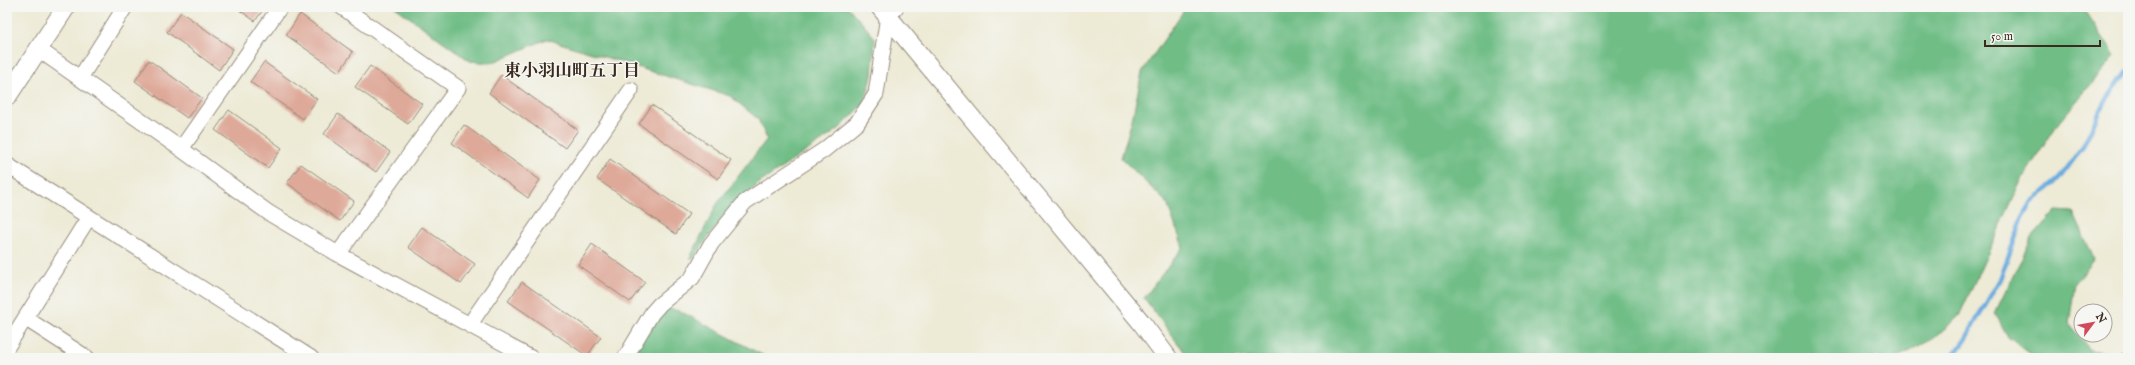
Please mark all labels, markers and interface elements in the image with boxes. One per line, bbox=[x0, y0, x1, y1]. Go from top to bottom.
scale bar bbox=[1985, 22, 2100, 48]
text: 50 m bbox=[1991, 29, 2013, 44]
district label: 東小羽山町五丁目 bbox=[504, 61, 640, 82]
north arrow bbox=[2073, 303, 2113, 343]
text: N bbox=[2092, 310, 2109, 326]

